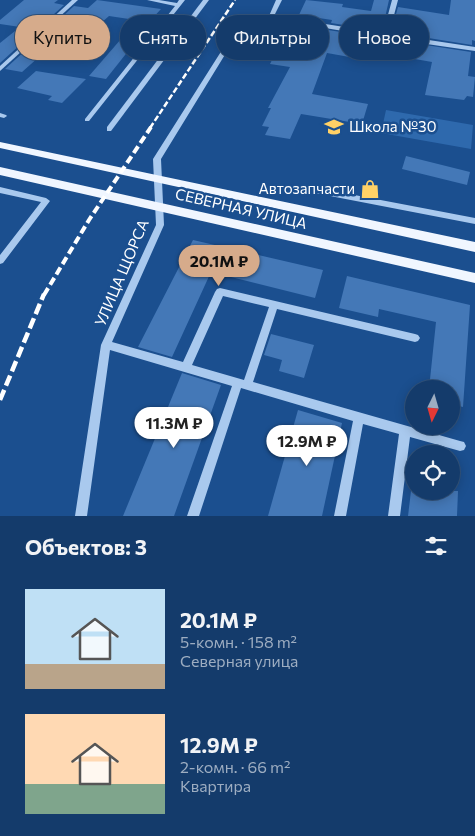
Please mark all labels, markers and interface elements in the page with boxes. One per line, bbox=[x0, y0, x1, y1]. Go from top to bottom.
chip: Купить bbox=[15, 15, 110, 60]
chip: Снять bbox=[120, 15, 206, 60]
chip: Фильтры bbox=[216, 15, 329, 60]
chip: Новое bbox=[339, 15, 429, 60]
school or university icon: Школа №30 bbox=[323, 116, 345, 138]
place label: Школа №30 bbox=[349, 117, 436, 135]
shop icon: Автозапчасти bbox=[359, 178, 381, 200]
place label: Автозапчасти bbox=[258, 179, 355, 197]
street label: СЕВЕРНАЯ УЛИЦА bbox=[174, 184, 309, 232]
street label: УЛИЦА ЩОРСА bbox=[90, 216, 152, 329]
pin: 20.1M ₽ bbox=[173, 244, 265, 287]
text: 20.1M ₽ bbox=[190, 251, 248, 270]
north arrow bbox=[405, 380, 460, 435]
map controls bbox=[405, 380, 460, 500]
pin: 11.3M ₽ bbox=[128, 406, 220, 449]
text: 11.3M ₽ bbox=[145, 413, 203, 432]
pin: 12.9M ₽ bbox=[261, 424, 353, 467]
text: 12.9M ₽ bbox=[277, 431, 337, 450]
button: locate bbox=[405, 445, 460, 500]
icon: filters bbox=[422, 532, 450, 560]
text: Объектов: 3 bbox=[25, 534, 147, 559]
text: 20.1M ₽ bbox=[180, 607, 257, 632]
icon: home bbox=[65, 609, 125, 669]
text: 5-комн. · 158 m² bbox=[180, 632, 297, 651]
text: Северная улица bbox=[180, 651, 298, 670]
text: 12.9M ₽ bbox=[180, 732, 258, 757]
icon: home bbox=[65, 734, 125, 794]
text: 2-комн. · 66 m² bbox=[180, 757, 290, 776]
text: Квартира bbox=[180, 776, 251, 795]

